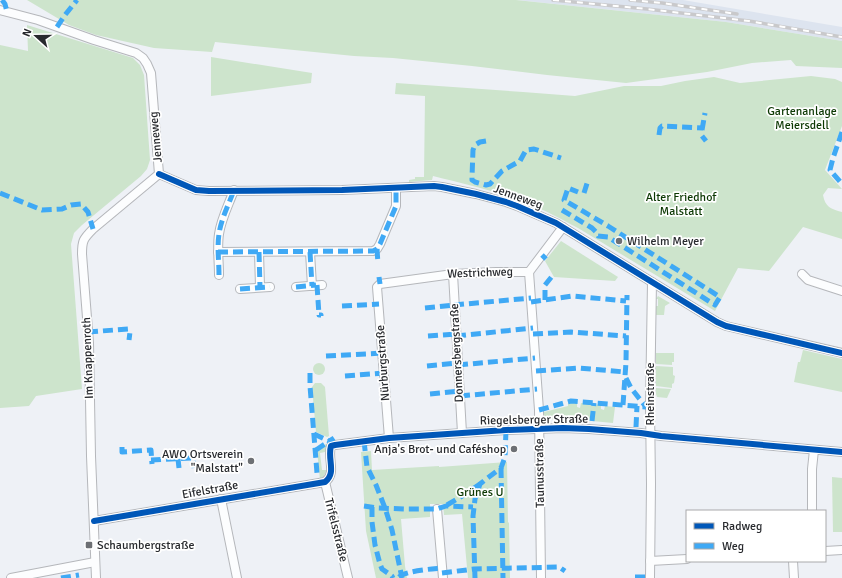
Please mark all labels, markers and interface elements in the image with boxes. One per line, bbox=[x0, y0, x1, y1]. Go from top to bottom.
north arrow bbox=[16, 16, 56, 56]
text: N bbox=[20, 27, 35, 38]
park label: Gartenanlage Meiersdell bbox=[767, 104, 837, 133]
street label: Jenneweg bbox=[146, 111, 166, 163]
street label: Jenneweg bbox=[491, 181, 545, 213]
park label: Alter Friedhof Malstatt bbox=[646, 190, 717, 219]
place label: Wilhelm Meyer bbox=[627, 234, 704, 249]
marker: Wilhelm Meyer bbox=[614, 236, 624, 246]
street label: Westrichweg bbox=[447, 264, 513, 282]
street label: Donnersbergstraße bbox=[447, 303, 467, 403]
street label: Im Knappenroth bbox=[79, 317, 97, 399]
street label: Nürburgstraße bbox=[373, 325, 393, 401]
street label: Rheinstraße bbox=[643, 363, 658, 425]
street label: Riegelsberger Straße bbox=[480, 412, 588, 428]
street label: Taunusstraße bbox=[532, 438, 548, 508]
place label: Anja's Brot- und Caféshop bbox=[374, 442, 506, 457]
marker: Anja's Brot- und Caféshop bbox=[509, 444, 519, 454]
place label: AWO Ortsverein "Malstatt" bbox=[162, 447, 243, 476]
marker: AWO Ortsverein "Malstatt" bbox=[246, 456, 256, 466]
street label: Eifelstraße bbox=[181, 478, 239, 502]
park label: Grünes U bbox=[456, 485, 504, 500]
street label: Trifelsstraße bbox=[321, 497, 351, 563]
legend bbox=[686, 510, 826, 562]
text: Radweg bbox=[722, 519, 762, 534]
place label: Schaumbergstraße bbox=[97, 538, 194, 553]
text: Weg bbox=[722, 539, 744, 554]
marker: Schaumbergstraße bbox=[84, 540, 94, 550]

